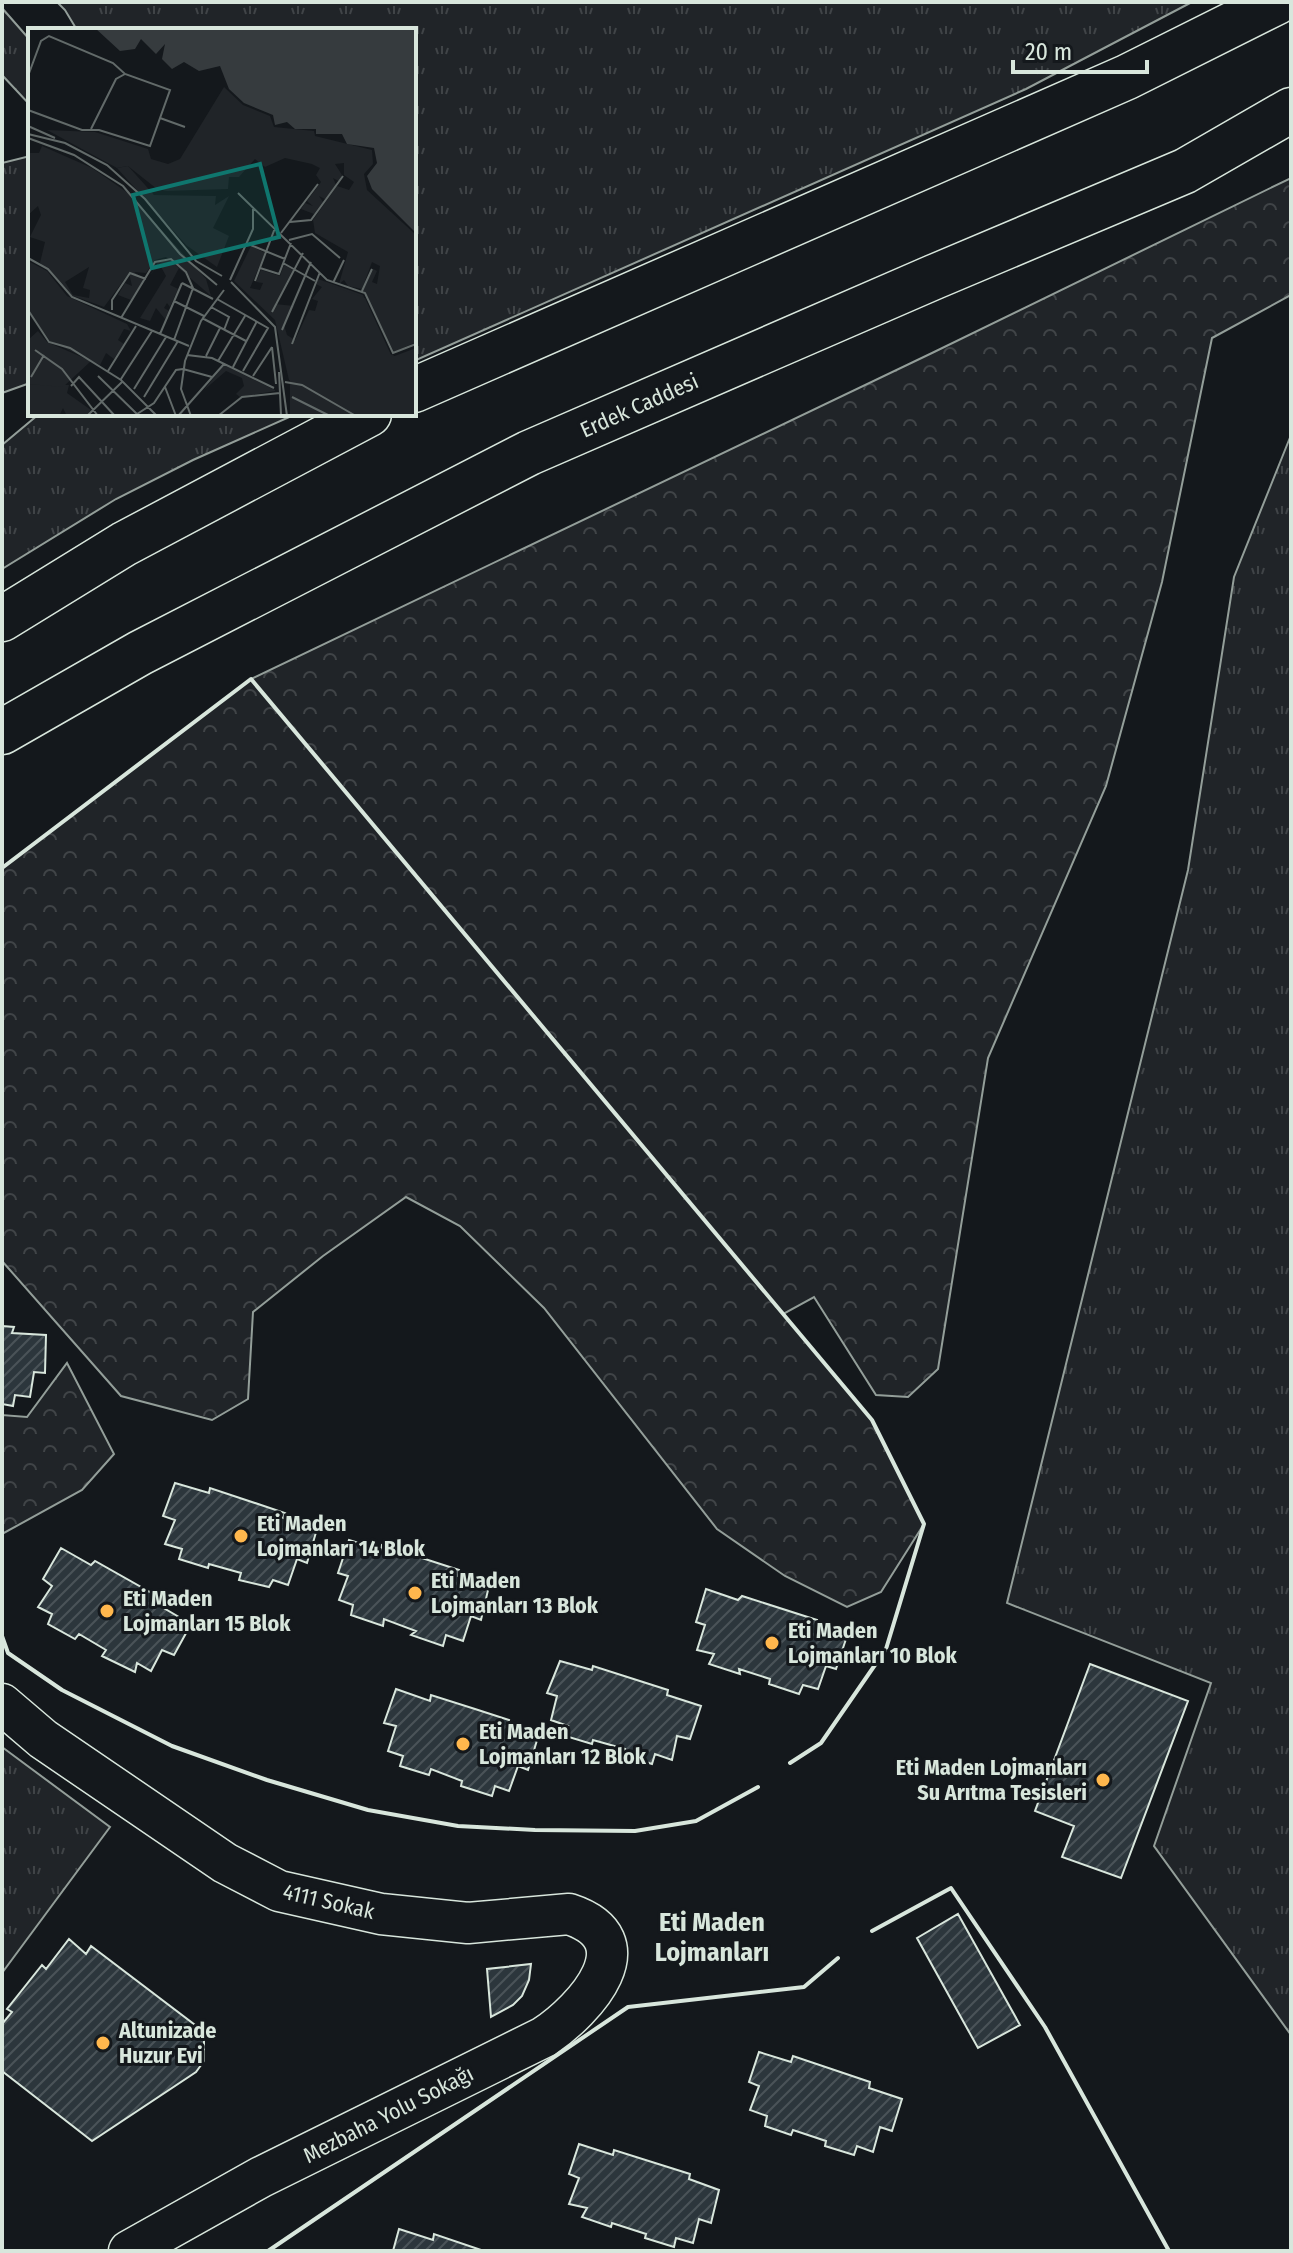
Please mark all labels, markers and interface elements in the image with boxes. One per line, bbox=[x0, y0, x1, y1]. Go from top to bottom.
scale bar bbox=[1013, 24, 1147, 74]
inset map bbox=[28, 28, 416, 416]
text: 20 m bbox=[1025, 38, 1072, 66]
street label: Erdek Caddesi bbox=[576, 367, 702, 443]
place label: Eti Maden Lojmanları 14 Blok bbox=[257, 1510, 426, 1562]
marker: Eti Maden Lojmanları 14 Blok bbox=[232, 1527, 250, 1545]
place label: Eti Maden Lojmanları 13 Blok bbox=[431, 1567, 599, 1619]
marker: Eti Maden Lojmanları 13 Blok bbox=[406, 1584, 424, 1602]
place label: Eti Maden Lojmanları 15 Blok bbox=[123, 1585, 291, 1637]
marker: Eti Maden Lojmanları 15 Blok bbox=[98, 1602, 116, 1620]
place label: Eti Maden Lojmanları 10 Blok bbox=[788, 1617, 957, 1669]
marker: Eti Maden Lojmanları 10 Blok bbox=[763, 1634, 781, 1652]
place label: Eti Maden Lojmanları 12 Blok bbox=[479, 1718, 647, 1770]
marker: Eti Maden Lojmanları 12 Blok bbox=[454, 1735, 472, 1753]
place label: Eti Maden Lojmanları Su Arıtma Tesisleri bbox=[896, 1754, 1087, 1806]
marker: Eti Maden Lojmanları Su Arıtma Tesisleri bbox=[1094, 1771, 1112, 1789]
street label: 4111 Sokak bbox=[280, 1878, 378, 1925]
district label: Eti Maden Lojmanları bbox=[655, 1907, 769, 1968]
place label: Altunizade Huzur Evi bbox=[118, 2017, 216, 2069]
marker: Altunizade Huzur Evi bbox=[94, 2034, 112, 2052]
street label: Mezbaha Yolu Sokağı bbox=[299, 2060, 478, 2169]

